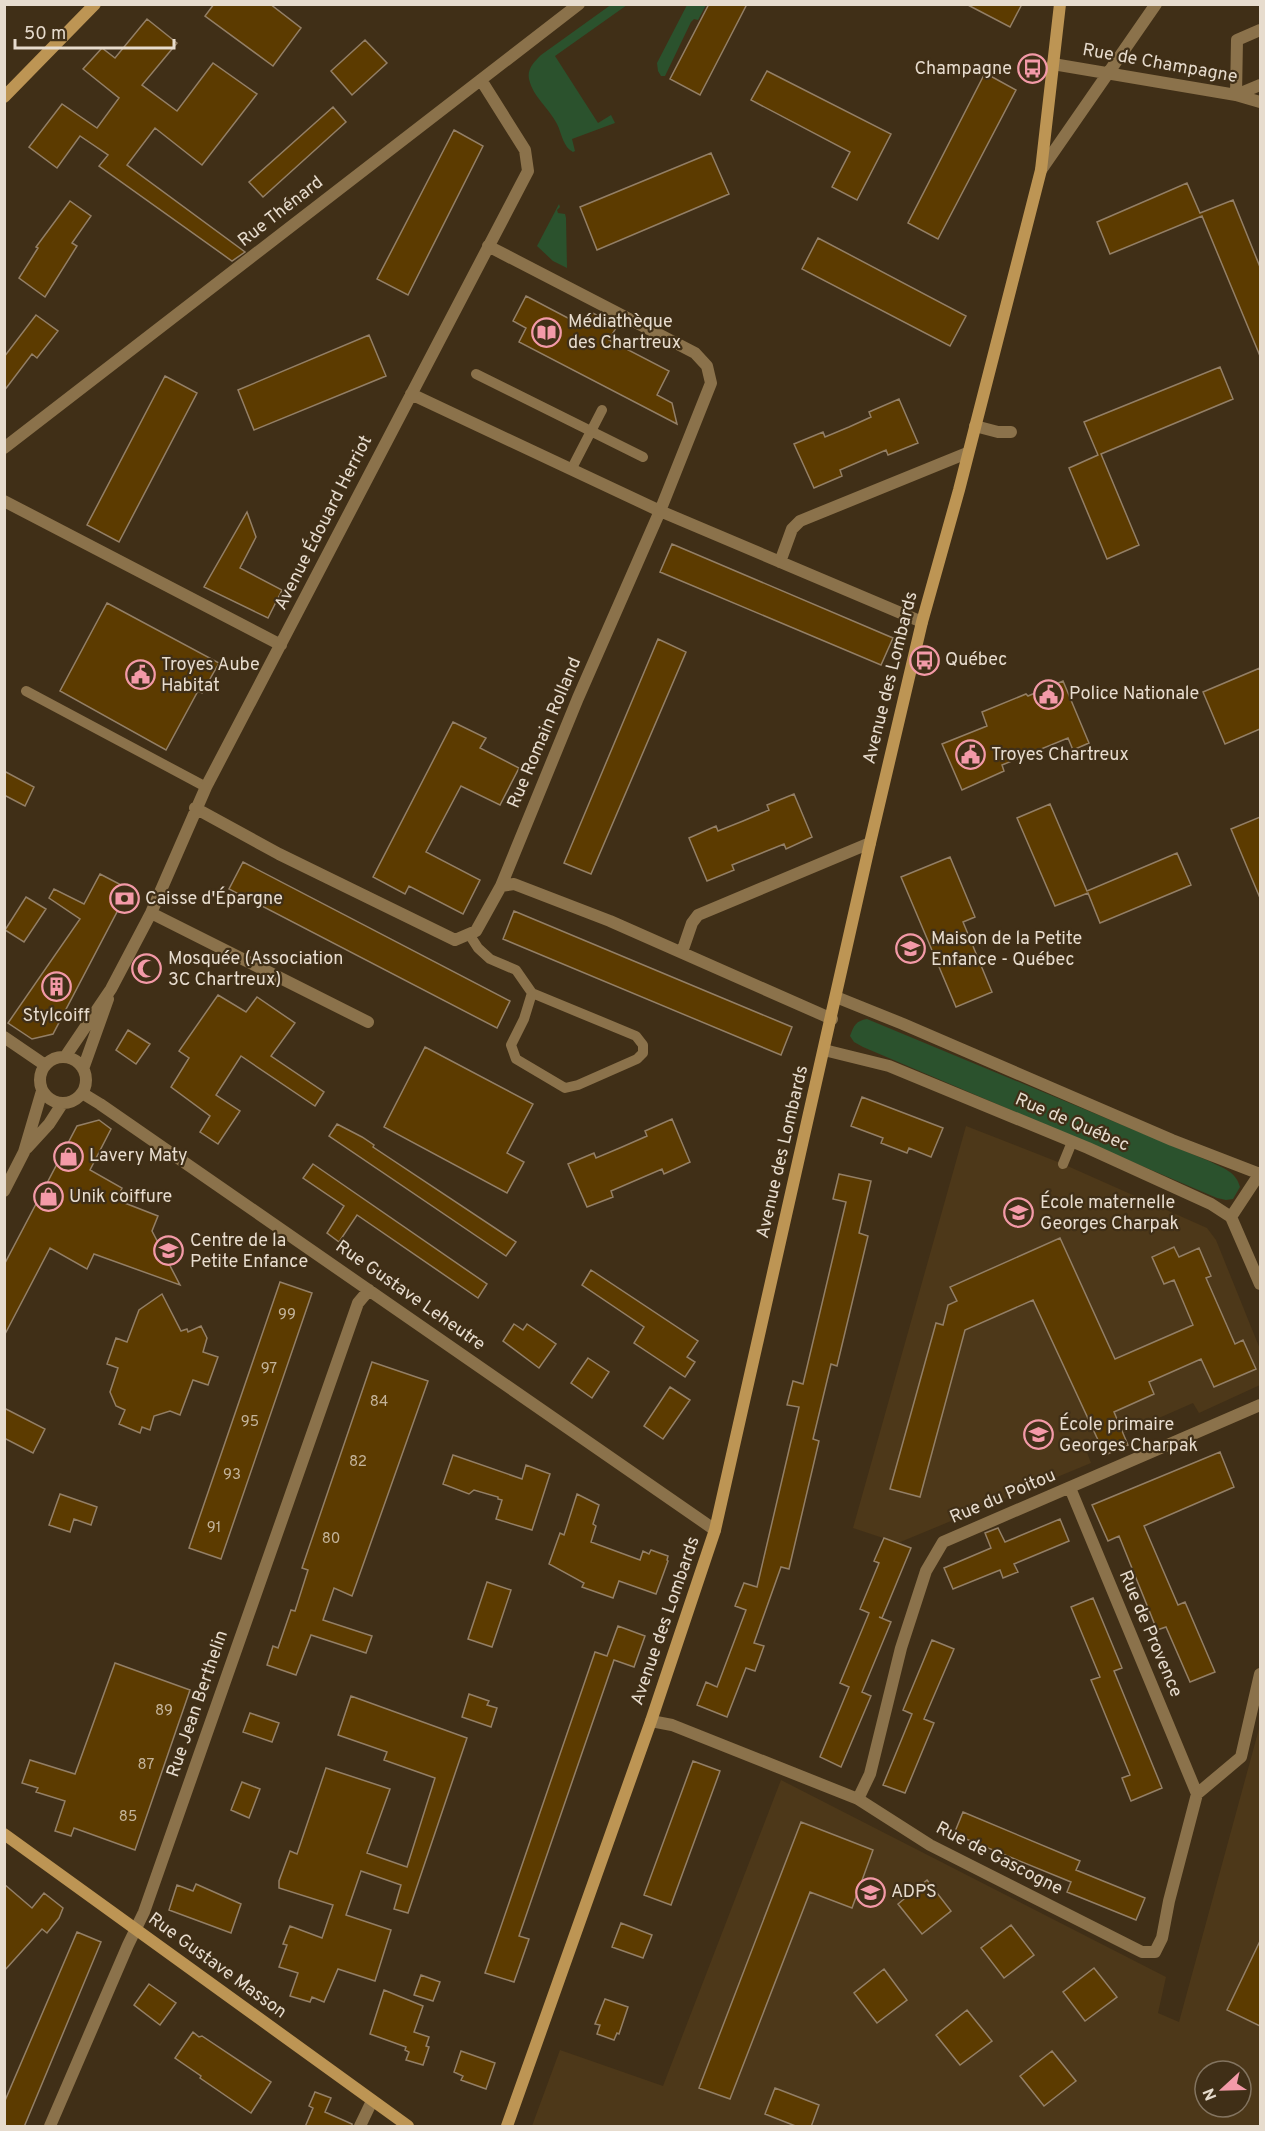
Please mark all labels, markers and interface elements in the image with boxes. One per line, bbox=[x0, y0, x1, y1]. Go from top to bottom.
scale bar bbox=[15, 12, 174, 50]
text: 50 m bbox=[24, 23, 66, 46]
street label: Rue de Champagne bbox=[1081, 39, 1239, 89]
bus stop icon: Champagne bbox=[1017, 53, 1049, 85]
place label: Champagne bbox=[914, 58, 1012, 81]
street label: Rue Thénard bbox=[234, 172, 328, 252]
place label: Médiathèque des Chartreux bbox=[568, 311, 681, 355]
library icon: Médiathèque des Chartreux bbox=[531, 316, 563, 348]
street label: Avenue Édouard Herriot bbox=[268, 431, 378, 614]
street label: Avenue des Lombards bbox=[858, 589, 924, 767]
bus stop icon: Québec bbox=[908, 644, 940, 676]
place label: Québec bbox=[945, 649, 1007, 672]
place label: Troyes Aube Habitat bbox=[161, 654, 260, 698]
street label: Rue Romain Rolland bbox=[503, 654, 587, 812]
public building icon: Troyes Aube Habitat bbox=[124, 659, 156, 691]
public building icon: Police Nationale bbox=[1032, 678, 1064, 710]
place label: Police Nationale bbox=[1069, 683, 1199, 706]
public building icon: Troyes Chartreux bbox=[954, 739, 986, 771]
place label: Troyes Chartreux bbox=[991, 744, 1129, 767]
bank icon: Caisse d'Épargne bbox=[108, 883, 140, 915]
place label: Caisse d'Épargne bbox=[145, 886, 283, 911]
place label: Maison de la Petite Enfance - Québec bbox=[931, 928, 1082, 972]
school or university icon: Maison de la Petite Enfance - Québec bbox=[894, 933, 926, 965]
place label: Mosquée (Association 3C Chartreux) bbox=[168, 948, 343, 992]
mosque icon: Mosquée (Association 3C Chartreux) bbox=[131, 953, 163, 985]
building icon: Stylcoiff bbox=[40, 971, 72, 1003]
place label: Stylcoiff bbox=[22, 1005, 90, 1028]
street label: Avenue des Lombards bbox=[752, 1063, 814, 1241]
street label: Rue de Québec bbox=[1011, 1089, 1133, 1157]
shop icon: Lavery Maty bbox=[52, 1140, 84, 1172]
place label: Lavery Maty bbox=[89, 1145, 188, 1168]
shop icon: Unik coiffure bbox=[32, 1181, 64, 1213]
place label: Unik coiffure bbox=[69, 1186, 172, 1209]
place label: École maternelle Georges Charpak bbox=[1040, 1190, 1179, 1236]
school or university icon: École maternelle Georges Charpak bbox=[1003, 1197, 1035, 1229]
place label: Centre de la Petite Enfance bbox=[190, 1230, 308, 1274]
school or university icon: Centre de la Petite Enfance bbox=[153, 1235, 185, 1267]
street label: Rue Gustave Leheutre bbox=[331, 1236, 489, 1356]
house number: 99 bbox=[278, 1306, 296, 1325]
house number: 97 bbox=[261, 1360, 277, 1379]
house number: 84 bbox=[370, 1393, 388, 1412]
place label: École primaire Georges Charpak bbox=[1059, 1412, 1198, 1458]
house number: 95 bbox=[241, 1413, 259, 1432]
school or university icon: École primaire Georges Charpak bbox=[1022, 1419, 1054, 1451]
house number: 82 bbox=[349, 1453, 367, 1472]
street label: Rue du Poitou bbox=[947, 1464, 1059, 1530]
house number: 93 bbox=[223, 1466, 241, 1485]
house number: 91 bbox=[207, 1519, 221, 1538]
house number: 80 bbox=[322, 1530, 340, 1549]
street label: Avenue des Lombards bbox=[626, 1534, 706, 1708]
street label: Rue de Provence bbox=[1113, 1567, 1187, 1701]
street label: Rue Jean Berthelin bbox=[162, 1627, 234, 1781]
house number: 89 bbox=[155, 1702, 173, 1721]
house number: 87 bbox=[138, 1756, 155, 1775]
house number: 85 bbox=[119, 1808, 137, 1827]
street label: Rue de Gascogne bbox=[932, 1817, 1066, 1901]
school or university icon: ADPS bbox=[854, 1876, 886, 1908]
place label: ADPS bbox=[891, 1881, 937, 1904]
street label: Rue Gustave Masson bbox=[143, 1908, 291, 2024]
north arrow bbox=[1193, 2059, 1253, 2119]
text: N bbox=[1200, 2085, 1222, 2103]

